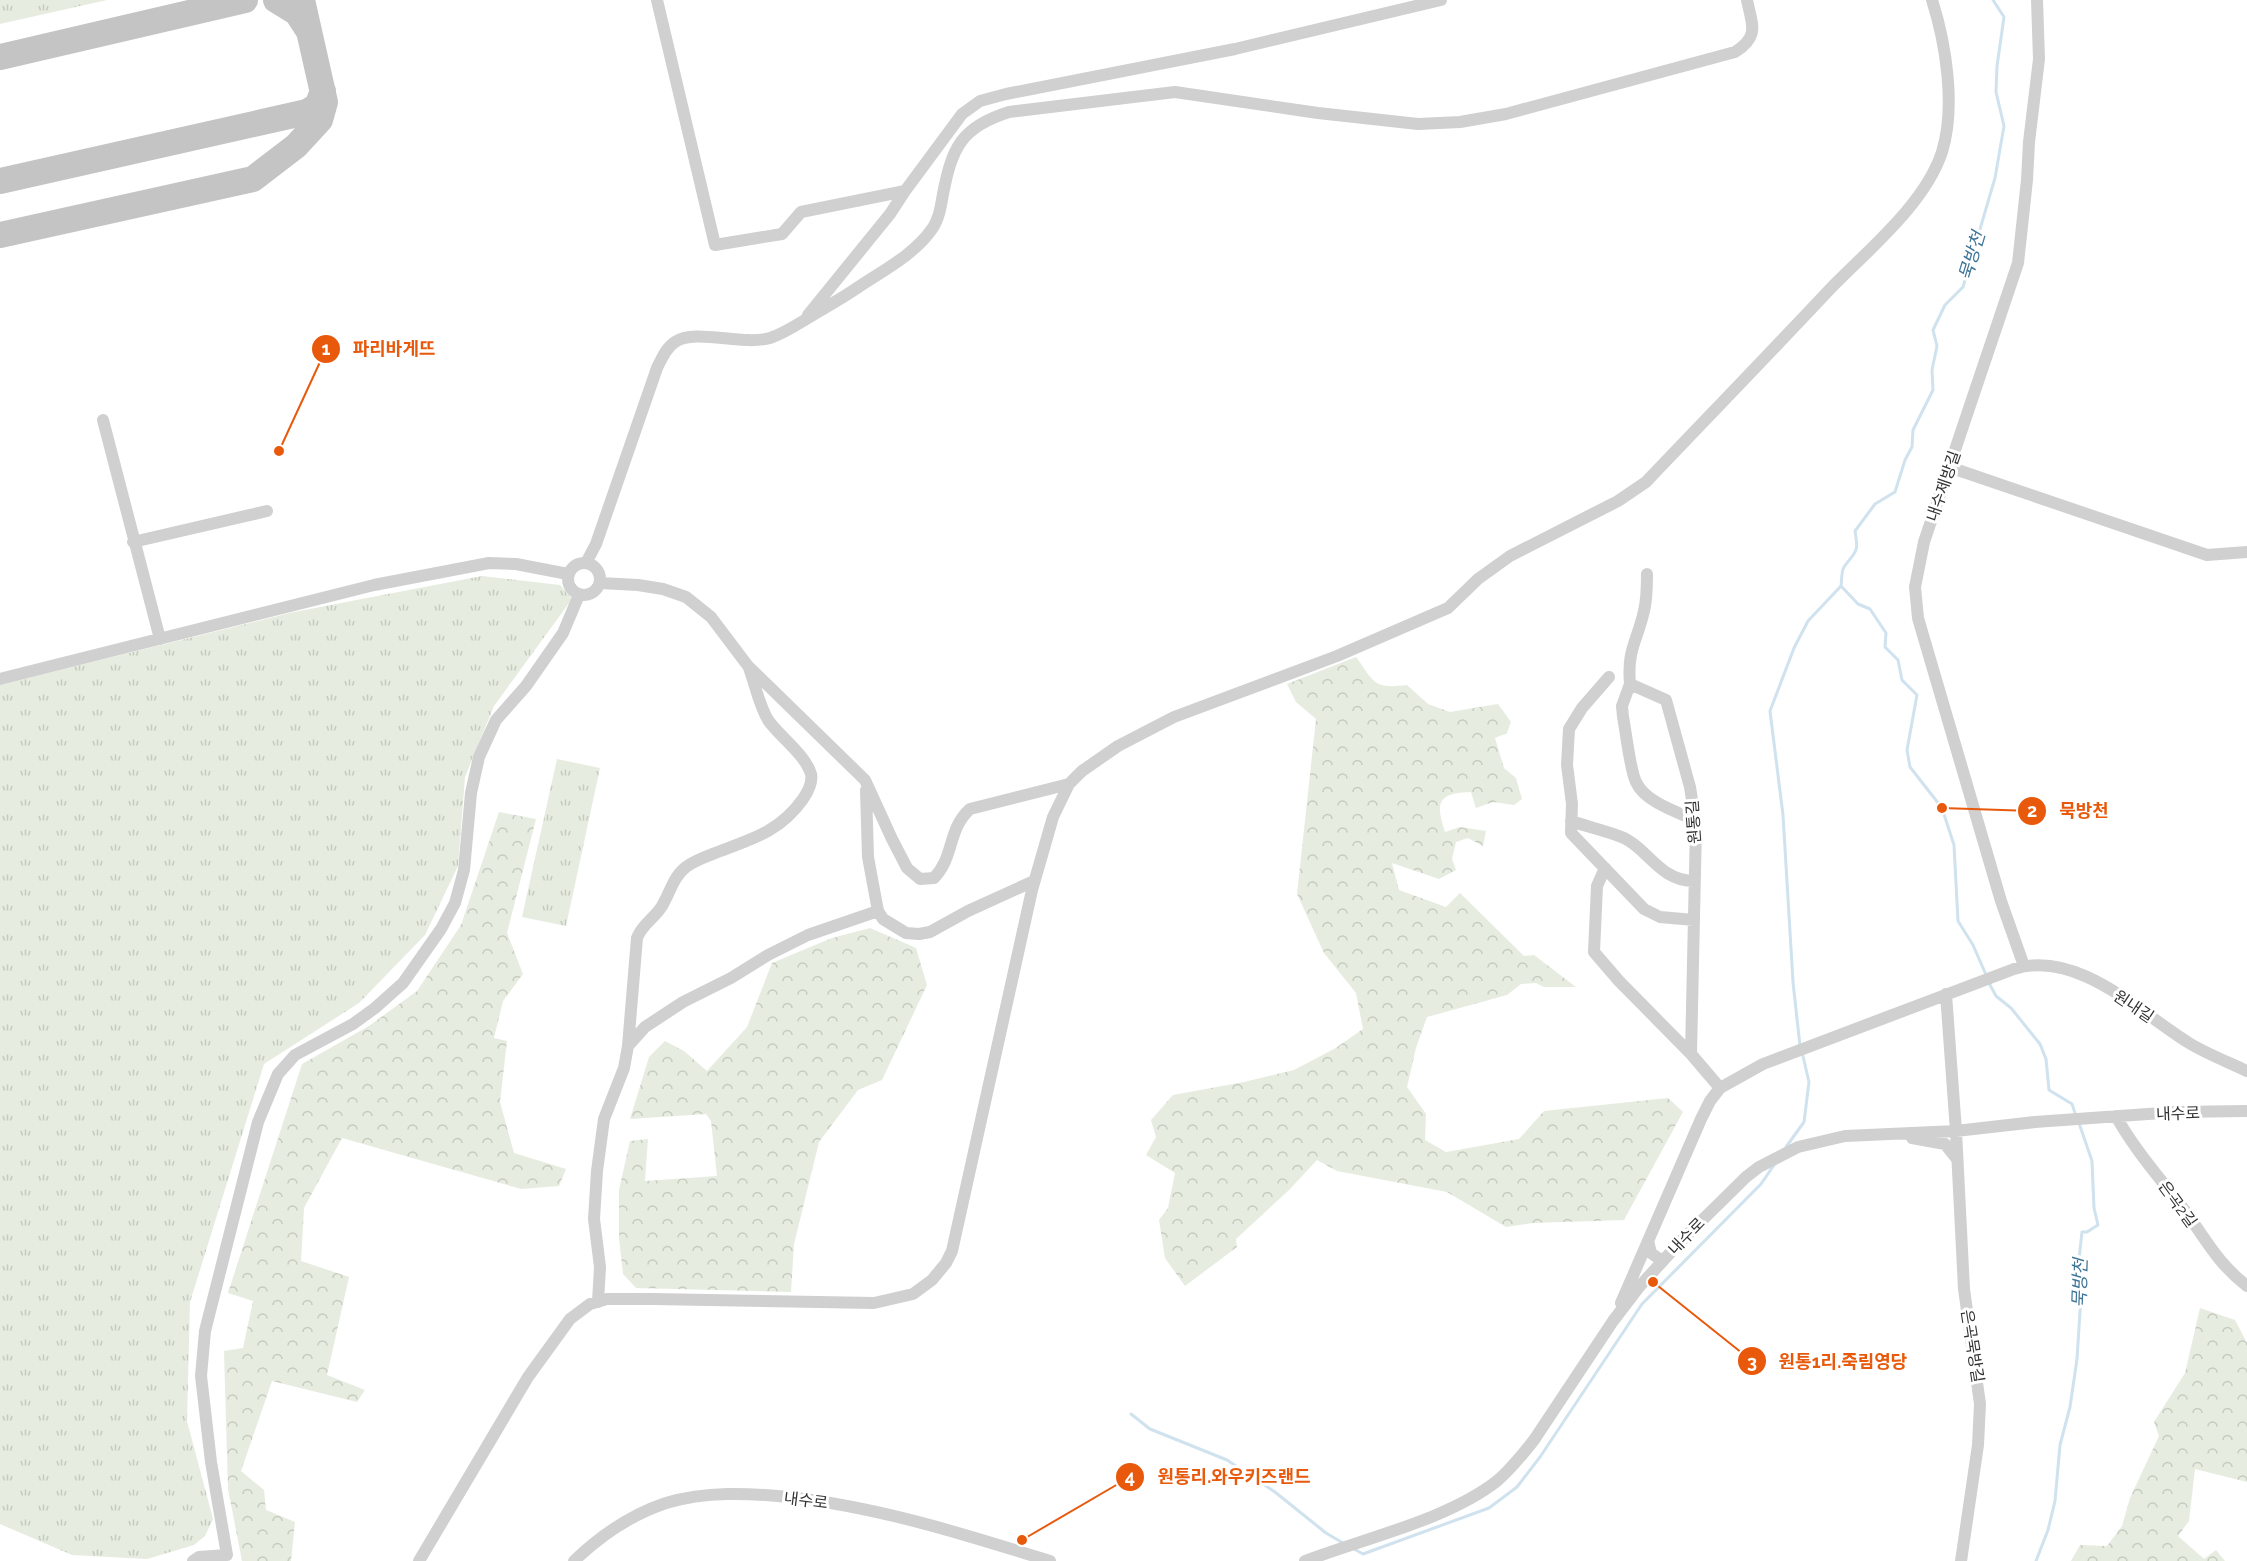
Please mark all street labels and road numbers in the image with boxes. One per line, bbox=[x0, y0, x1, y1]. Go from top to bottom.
street label: 내수제방길 bbox=[1923, 448, 1964, 524]
street label: 원통길 bbox=[1682, 799, 1705, 845]
street label: 원내길 bbox=[2110, 986, 2157, 1027]
street label: 내수로 bbox=[2156, 1103, 2201, 1124]
street label: 은곡2길 bbox=[2154, 1177, 2201, 1231]
street label: 내수로 bbox=[1664, 1214, 1709, 1259]
street label: 은곡묵방길 bbox=[1957, 1308, 1988, 1384]
street label: 내수로 bbox=[783, 1488, 829, 1513]

